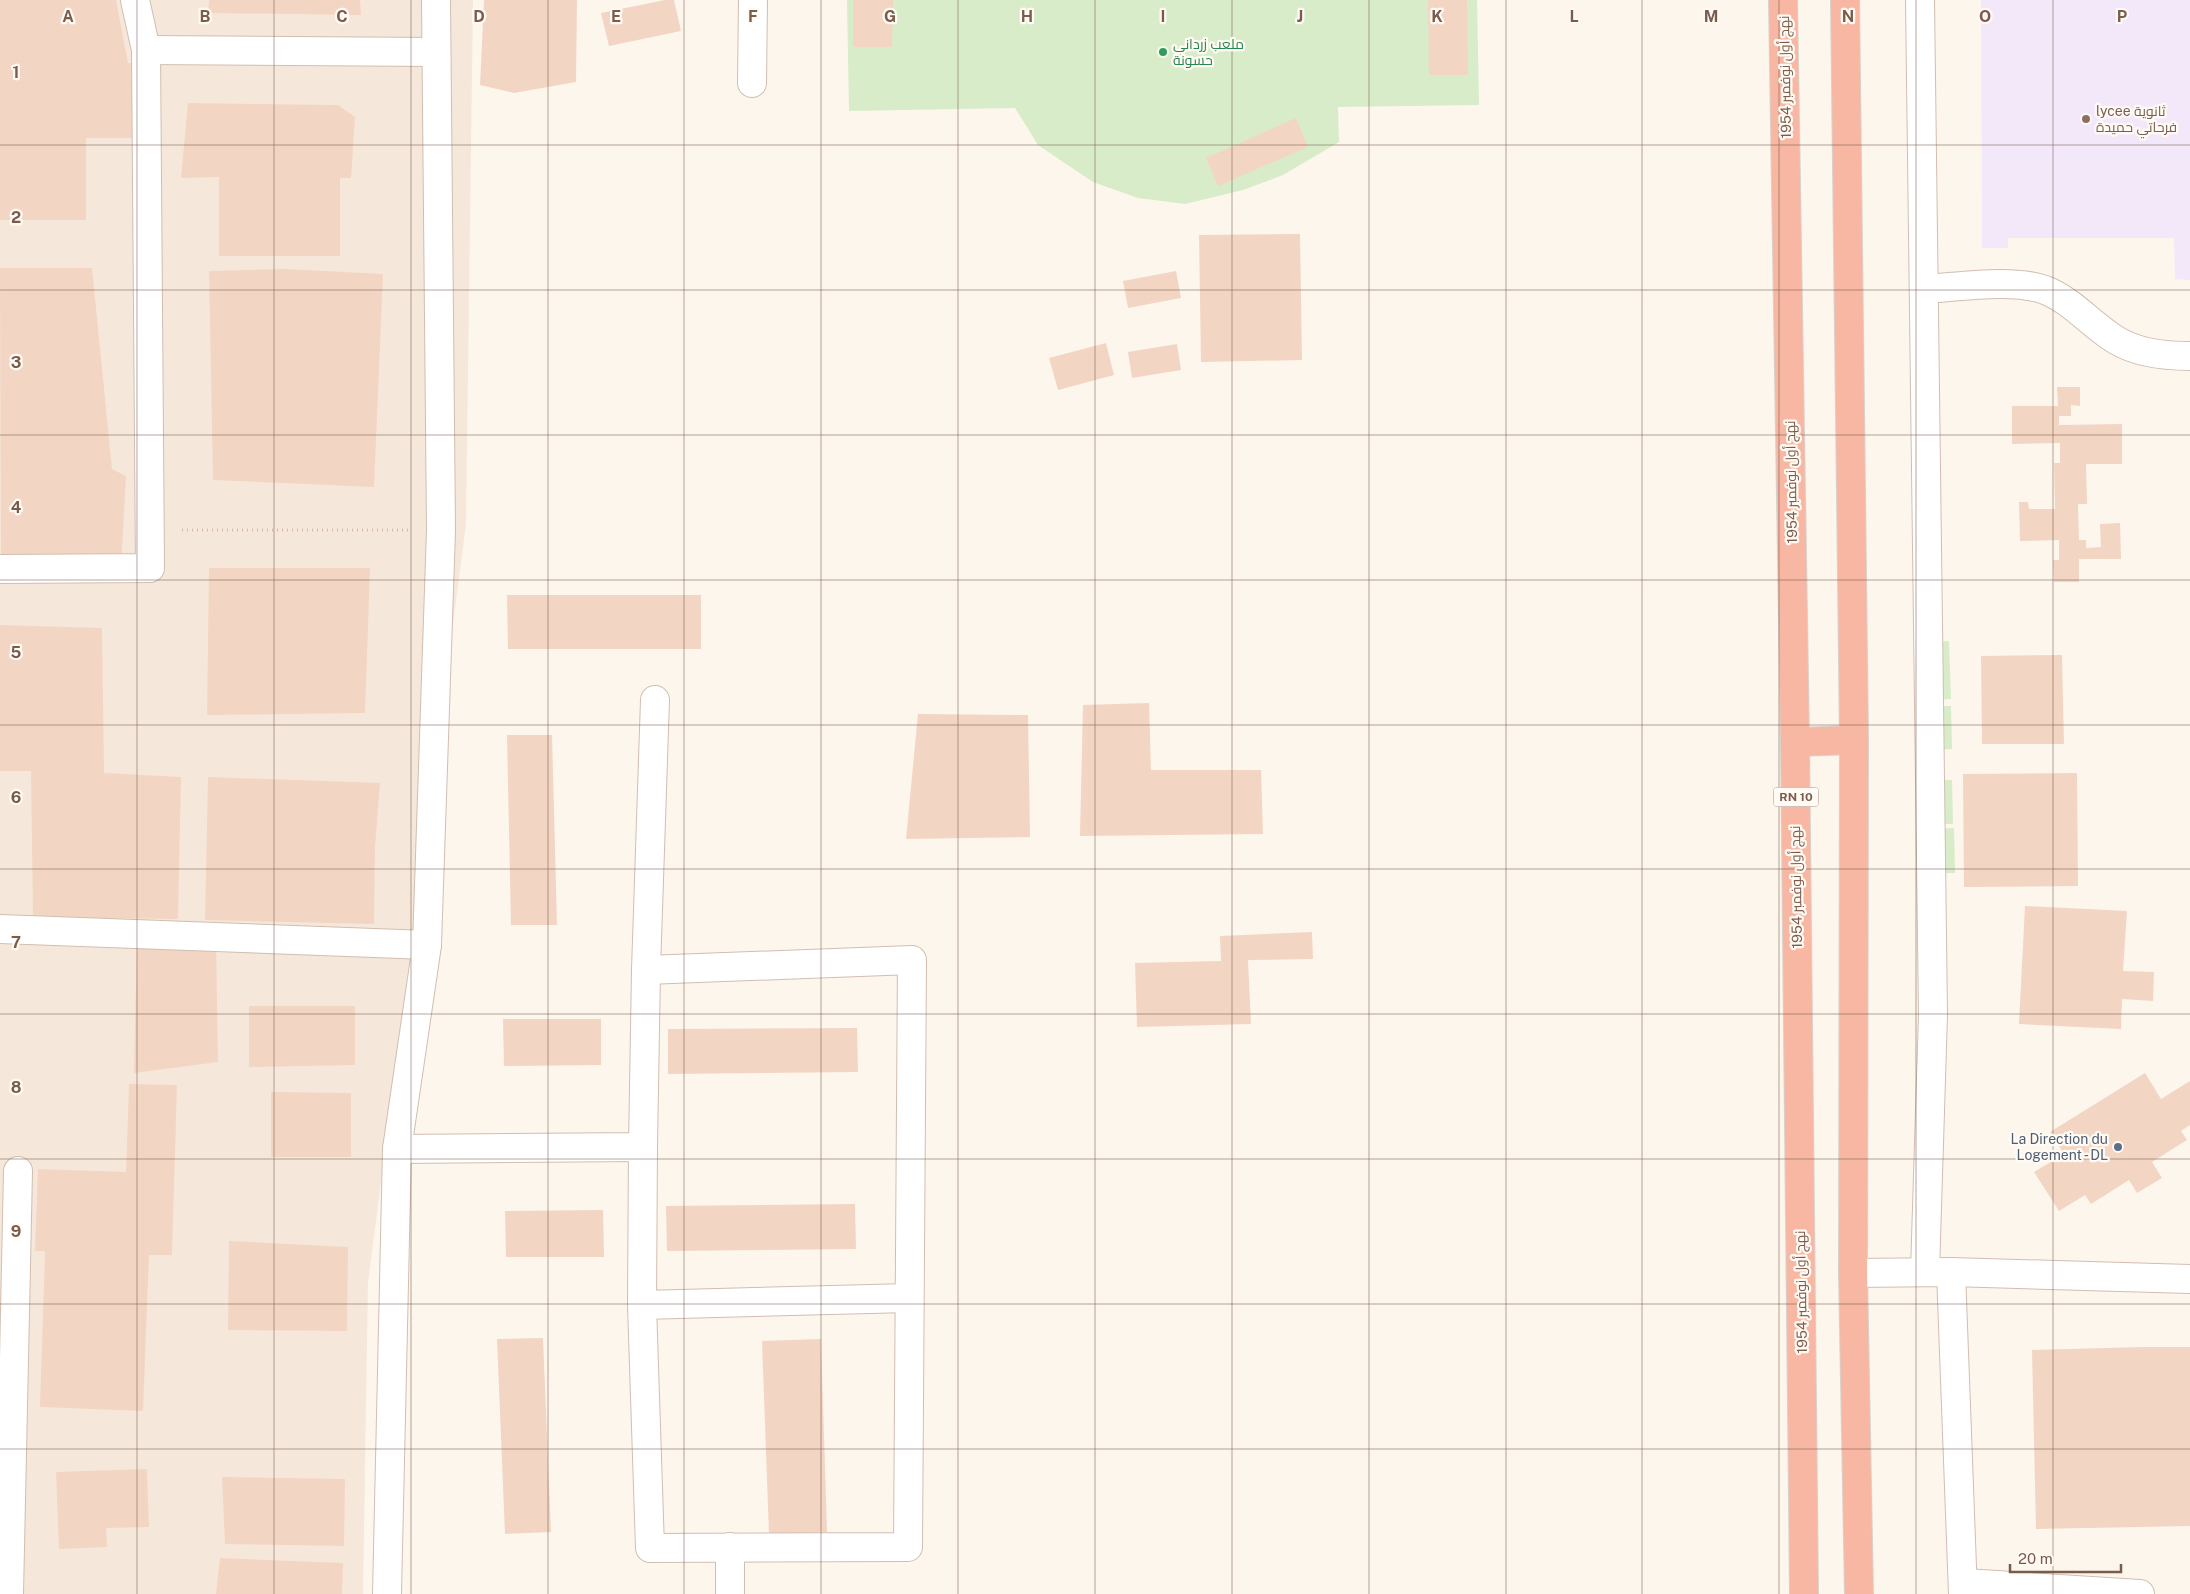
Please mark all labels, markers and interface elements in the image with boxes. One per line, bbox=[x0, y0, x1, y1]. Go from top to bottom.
text: A bbox=[62, 7, 74, 26]
text: B bbox=[200, 7, 211, 26]
text: C bbox=[336, 7, 348, 26]
text: D bbox=[473, 7, 485, 26]
text: E bbox=[611, 7, 621, 26]
text: F bbox=[748, 7, 758, 26]
text: G bbox=[884, 7, 896, 26]
text: H bbox=[1021, 7, 1033, 26]
text: I bbox=[1161, 7, 1165, 26]
text: J bbox=[1297, 7, 1303, 26]
text: K bbox=[1431, 7, 1443, 26]
text: L bbox=[1569, 7, 1579, 26]
text: M bbox=[1704, 7, 1718, 26]
text: N bbox=[1842, 7, 1854, 26]
text: O bbox=[1979, 7, 1991, 26]
text: P bbox=[2117, 7, 2127, 26]
street label: نهج أول نوفمبر 1954 bbox=[1775, 15, 1795, 139]
place label: ملعب زرداني حسونة bbox=[1173, 36, 1244, 68]
marker: ملعب زرداني حسونة bbox=[1157, 46, 1169, 58]
text: 1 bbox=[13, 63, 19, 82]
place label: lycee ثانوية فرحاتي حميدة bbox=[2096, 103, 2177, 139]
marker: lycee ثانوية فرحاتي حميدة bbox=[2080, 113, 2092, 125]
text: 2 bbox=[11, 208, 21, 227]
text: 3 bbox=[11, 353, 21, 372]
street label: نهج أول نوفمبر 1954 bbox=[1781, 420, 1801, 544]
text: 4 bbox=[11, 498, 22, 517]
text: 5 bbox=[11, 643, 22, 662]
text: 6 bbox=[11, 788, 21, 807]
road number: RN 10 bbox=[1774, 788, 1818, 806]
street label: نهج أول نوفمبر 1954 bbox=[1786, 825, 1806, 949]
text: 7 bbox=[11, 933, 21, 952]
text: 8 bbox=[11, 1078, 22, 1097]
place label: La Direction du Logement - DL bbox=[2011, 1131, 2108, 1163]
marker: La Direction du Logement - DL bbox=[2112, 1141, 2124, 1153]
text: 9 bbox=[11, 1222, 21, 1241]
street label: نهج أول نوفمبر 1954 bbox=[1791, 1230, 1811, 1354]
scale bar bbox=[2010, 1542, 2121, 1574]
text: 20 m bbox=[2018, 1550, 2053, 1567]

